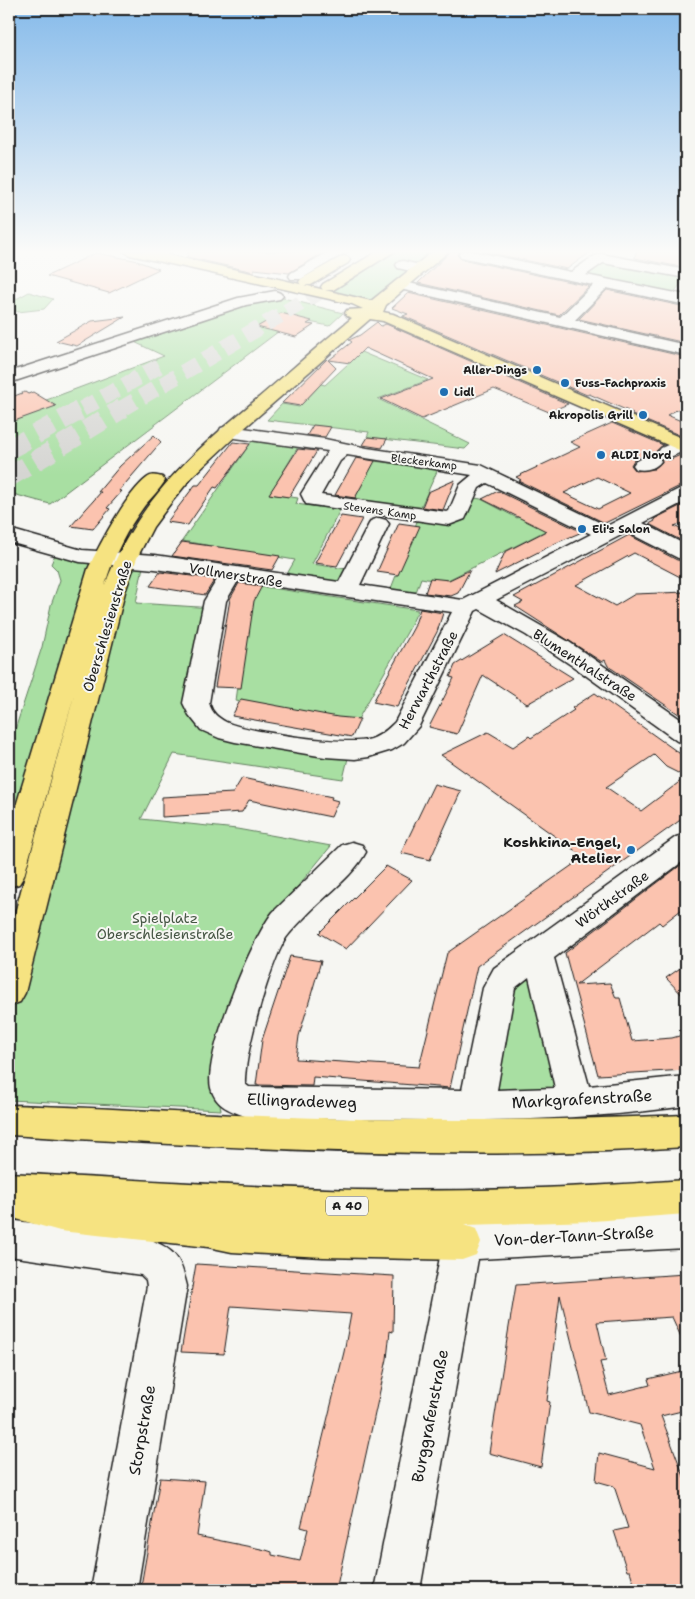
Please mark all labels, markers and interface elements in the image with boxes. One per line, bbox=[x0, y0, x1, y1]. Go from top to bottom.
place label: Aller-Dings bbox=[463, 363, 527, 378]
marker: Aller-Dings bbox=[531, 364, 543, 376]
place label: Fuss-Fachpraxis bbox=[575, 376, 666, 391]
marker: Fuss-Fachpraxis bbox=[559, 377, 571, 389]
place label: Lidl bbox=[454, 385, 475, 400]
marker: Lidl bbox=[438, 386, 450, 398]
place label: Akropolis Grill bbox=[549, 408, 633, 423]
marker: Akropolis Grill bbox=[637, 409, 649, 421]
place label: ALDI Nord bbox=[611, 448, 672, 463]
marker: ALDI Nord bbox=[595, 449, 607, 461]
street label: Bleckerkamp bbox=[390, 450, 458, 474]
street label: Stevens Kamp bbox=[343, 498, 417, 524]
place label: Eli's Salon bbox=[592, 522, 651, 537]
marker: Eli's Salon bbox=[576, 523, 588, 535]
street label: Oberschlesienstraße bbox=[78, 558, 136, 694]
street label: Vollmerstraße bbox=[188, 559, 284, 591]
street label: Blumenthalstraße bbox=[530, 625, 640, 705]
street label: Herwarthstraße bbox=[394, 627, 462, 733]
place label: Koshkina-Engel, Atelier bbox=[503, 833, 621, 867]
marker: Koshkina-Engel, Atelier bbox=[625, 844, 637, 856]
street label: Wörthstraße bbox=[572, 866, 652, 932]
park label: Spielplatz Oberschlesienstraße bbox=[97, 909, 233, 943]
street label: Markgrafenstraße bbox=[511, 1085, 653, 1113]
street label: Ellingradeweg bbox=[247, 1089, 358, 1113]
road number: A 40 bbox=[326, 1196, 368, 1216]
street label: Von-der-Tann-Straße bbox=[493, 1221, 655, 1251]
street label: Burggrafenstraße bbox=[407, 1348, 453, 1484]
street label: Storpstraße bbox=[124, 1383, 160, 1477]

